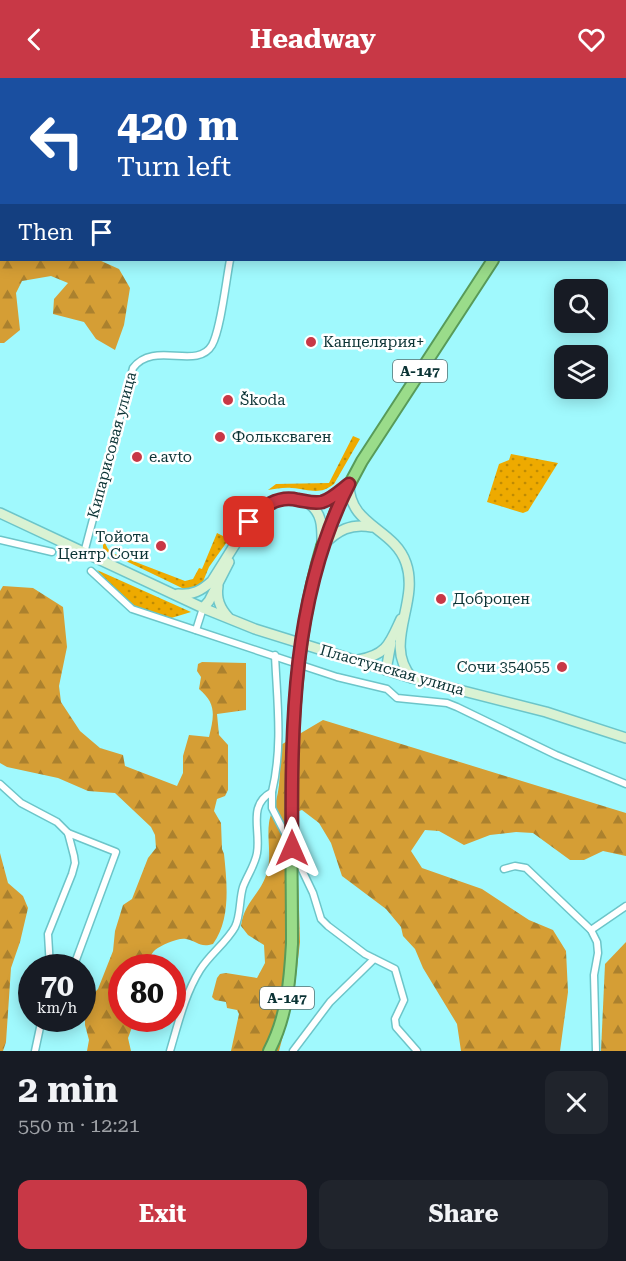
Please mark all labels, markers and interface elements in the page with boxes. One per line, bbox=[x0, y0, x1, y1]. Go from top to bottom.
icon: back bbox=[18, 23, 51, 56]
text: Headway bbox=[250, 23, 376, 55]
icon: heart bbox=[575, 23, 608, 56]
text: 420 m bbox=[117, 101, 239, 150]
icon: left bbox=[18, 102, 96, 180]
text: Turn left bbox=[117, 151, 231, 183]
icon: arrive bbox=[85, 216, 118, 249]
text: Then bbox=[18, 220, 73, 245]
map controls bbox=[554, 279, 608, 399]
button: search bbox=[554, 279, 608, 333]
place label: Канцелярия+ bbox=[323, 333, 424, 351]
marker: Канцелярия+ bbox=[304, 335, 318, 349]
button: layers bbox=[554, 345, 608, 399]
road number: А-147 bbox=[393, 360, 447, 382]
street label: Кипарисовая улица bbox=[84, 370, 140, 520]
place label: Škoda bbox=[240, 391, 285, 409]
marker: Škoda bbox=[221, 393, 235, 407]
place label: Фольксваген bbox=[232, 428, 332, 446]
marker: Фольксваген bbox=[213, 430, 227, 444]
place label: e.avto bbox=[149, 448, 192, 466]
marker: e.avto bbox=[130, 450, 144, 464]
pin bbox=[223, 496, 274, 547]
icon: arrive bbox=[232, 505, 265, 538]
place label: Тойота Центр Сочи bbox=[58, 528, 149, 563]
marker: Тойота Центр Сочи bbox=[154, 539, 168, 553]
place label: Доброцен bbox=[453, 590, 530, 608]
marker: Доброцен bbox=[434, 592, 448, 606]
street label: Пластунская улица bbox=[318, 641, 466, 699]
place label: Сочи 354055 bbox=[457, 658, 550, 676]
marker: Сочи 354055 bbox=[555, 660, 569, 674]
position arrow bbox=[260, 816, 324, 880]
speed limit sign: 80 bbox=[108, 954, 186, 1032]
text: 70 bbox=[40, 968, 74, 1003]
road number: А-147 bbox=[260, 987, 314, 1009]
text: km/h bbox=[37, 999, 77, 1017]
text: 2 min bbox=[18, 1069, 118, 1111]
button: close bbox=[545, 1071, 608, 1134]
text: 550 m · 12:21 bbox=[18, 1113, 140, 1137]
button: Exit bbox=[18, 1180, 307, 1249]
button: Share bbox=[319, 1180, 608, 1249]

